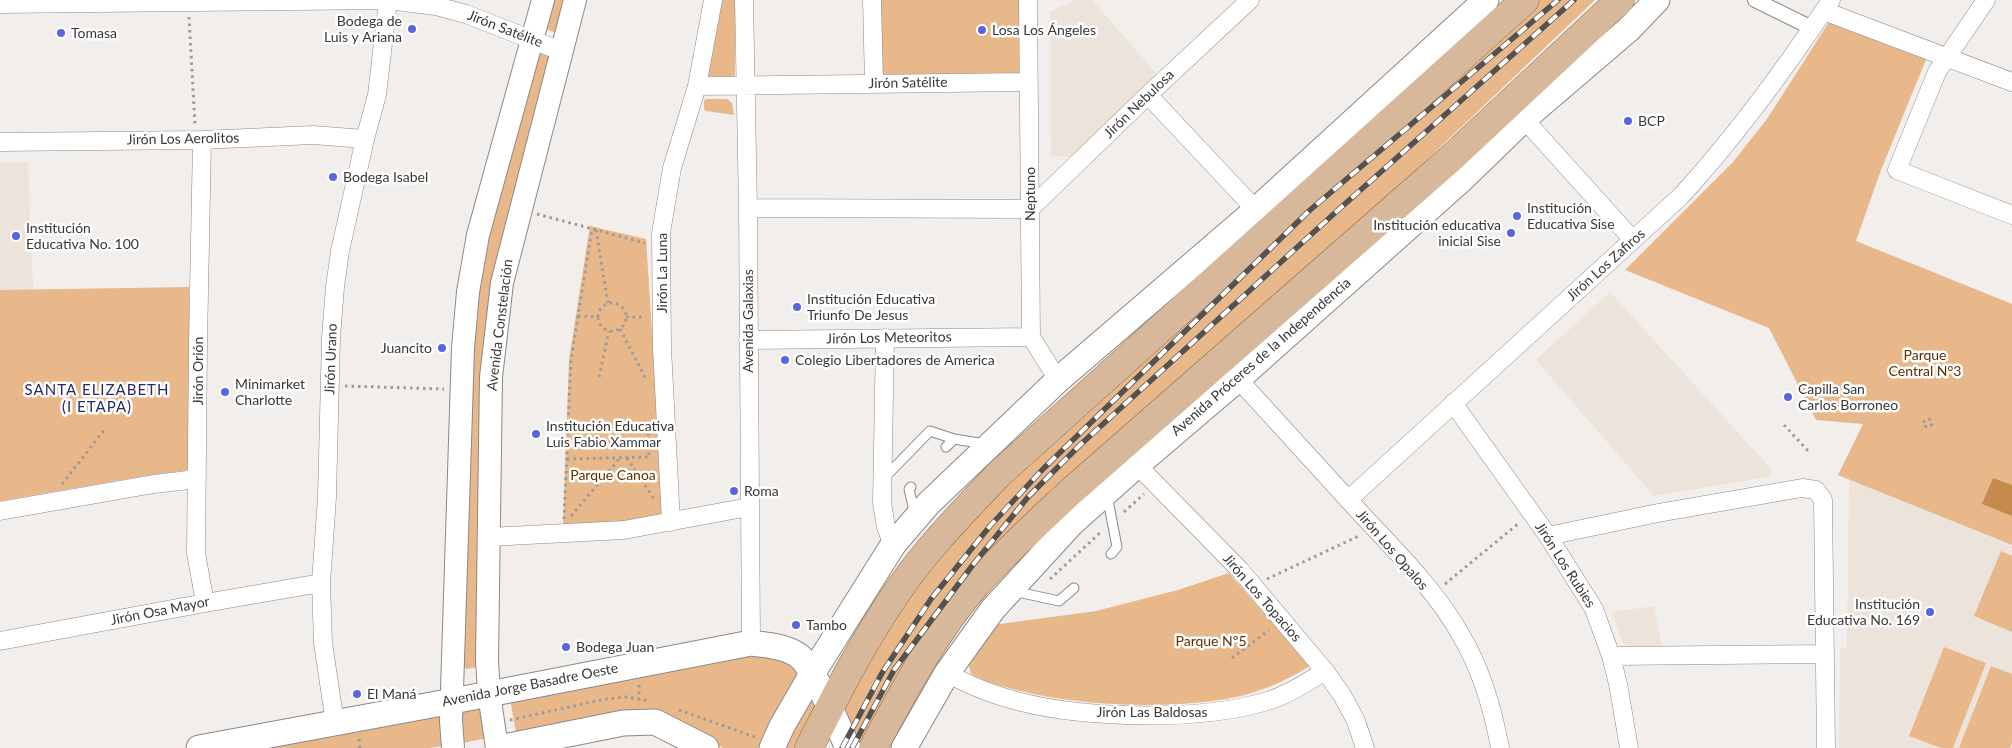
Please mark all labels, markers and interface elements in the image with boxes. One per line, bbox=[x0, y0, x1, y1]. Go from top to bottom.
street label: Jirón Satélite bbox=[465, 7, 545, 51]
place label: Bodega de Luis y Ariana bbox=[324, 13, 402, 46]
place label: Losa Los Ángeles bbox=[992, 22, 1096, 38]
marker: Bodega de Luis y Ariana bbox=[406, 23, 418, 35]
marker: Losa Los Ángeles bbox=[976, 24, 988, 36]
place label: Tomasa bbox=[71, 25, 117, 41]
marker: Tomasa bbox=[55, 27, 67, 39]
street label: Jirón Nebulosa bbox=[1100, 66, 1178, 142]
street label: Jirón Satélite bbox=[868, 74, 948, 92]
place label: BCP bbox=[1638, 113, 1665, 129]
marker: BCP bbox=[1622, 115, 1634, 127]
street label: Jirón Los Aerolitos bbox=[127, 130, 239, 148]
street label: Neptuno bbox=[1022, 167, 1038, 221]
place label: Bodega Isabel bbox=[343, 169, 428, 185]
marker: Bodega Isabel bbox=[327, 171, 339, 183]
place label: Institución Educativa Sise bbox=[1527, 200, 1615, 232]
marker: Institución Educativa Sise bbox=[1511, 210, 1523, 222]
place label: Institución educativa inicial Sise bbox=[1373, 217, 1501, 250]
place label: Institución Educativa No. 100 bbox=[26, 220, 139, 252]
street label: Jirón Los Zafiros bbox=[1563, 225, 1649, 305]
marker: Institución educativa inicial Sise bbox=[1505, 227, 1517, 239]
marker: Institución Educativa No. 100 bbox=[10, 230, 22, 242]
street label: Jirón La Luna bbox=[654, 233, 670, 313]
street label: Avenida Constelación bbox=[484, 258, 516, 392]
street label: Avenida Galaxias bbox=[740, 269, 756, 373]
street label: Avenida Próceres de la Independencia bbox=[1168, 274, 1354, 440]
place label: Institución Educativa Triunfo De Jesus bbox=[807, 291, 935, 324]
marker: Institución Educativa Triunfo De Jesus bbox=[791, 301, 803, 313]
street label: Jirón Urano bbox=[321, 323, 341, 395]
street label: Jirón Los Meteoritos bbox=[826, 329, 952, 347]
street label: Jirón Orión bbox=[190, 337, 206, 405]
place label: Juancito bbox=[381, 340, 432, 356]
marker: Juancito bbox=[436, 342, 448, 354]
park label: Parque Central N°3 bbox=[1889, 347, 1961, 380]
place label: Colegio Libertadores de America bbox=[795, 352, 995, 368]
marker: Colegio Libertadores de America bbox=[779, 354, 791, 366]
place label: Minimarket Charlotte bbox=[235, 376, 305, 408]
district label: SANTA ELIZABETH (I ETAPA) bbox=[23, 381, 171, 416]
place label: Capilla San Carlos Borroneo bbox=[1798, 381, 1898, 414]
marker: Minimarket Charlotte bbox=[219, 386, 231, 398]
marker: Capilla San Carlos Borroneo bbox=[1782, 391, 1794, 403]
place label: Institución Educativa Luis Fabio Xammar bbox=[546, 418, 674, 451]
marker: Institución Educativa Luis Fabio Xammar bbox=[530, 428, 542, 440]
park label: Parque Canoa bbox=[570, 467, 656, 483]
place label: Roma bbox=[744, 483, 779, 499]
marker: Roma bbox=[728, 485, 740, 497]
street label: Jirón Los Opalos bbox=[1353, 506, 1431, 594]
street label: Jirón Los Rubies bbox=[1531, 519, 1599, 611]
street label: Jirón Los Topacios bbox=[1219, 551, 1305, 645]
street label: Jirón Osa Mayor bbox=[109, 593, 211, 629]
place label: Institución Educativa No. 169 bbox=[1807, 596, 1920, 628]
marker: Institución Educativa No. 169 bbox=[1924, 606, 1936, 618]
place label: Tambo bbox=[806, 617, 847, 633]
marker: Tambo bbox=[790, 619, 802, 631]
park label: Parque Nº5 bbox=[1175, 633, 1247, 649]
place label: Bodega Juan bbox=[576, 639, 654, 655]
marker: Bodega Juan bbox=[560, 641, 572, 653]
street label: Avenida Jorge Basadre Oeste bbox=[441, 660, 619, 710]
place label: El Maná bbox=[367, 686, 416, 702]
marker: El Maná bbox=[351, 688, 363, 700]
street label: Jirón Las Baldosas bbox=[1096, 704, 1208, 720]

